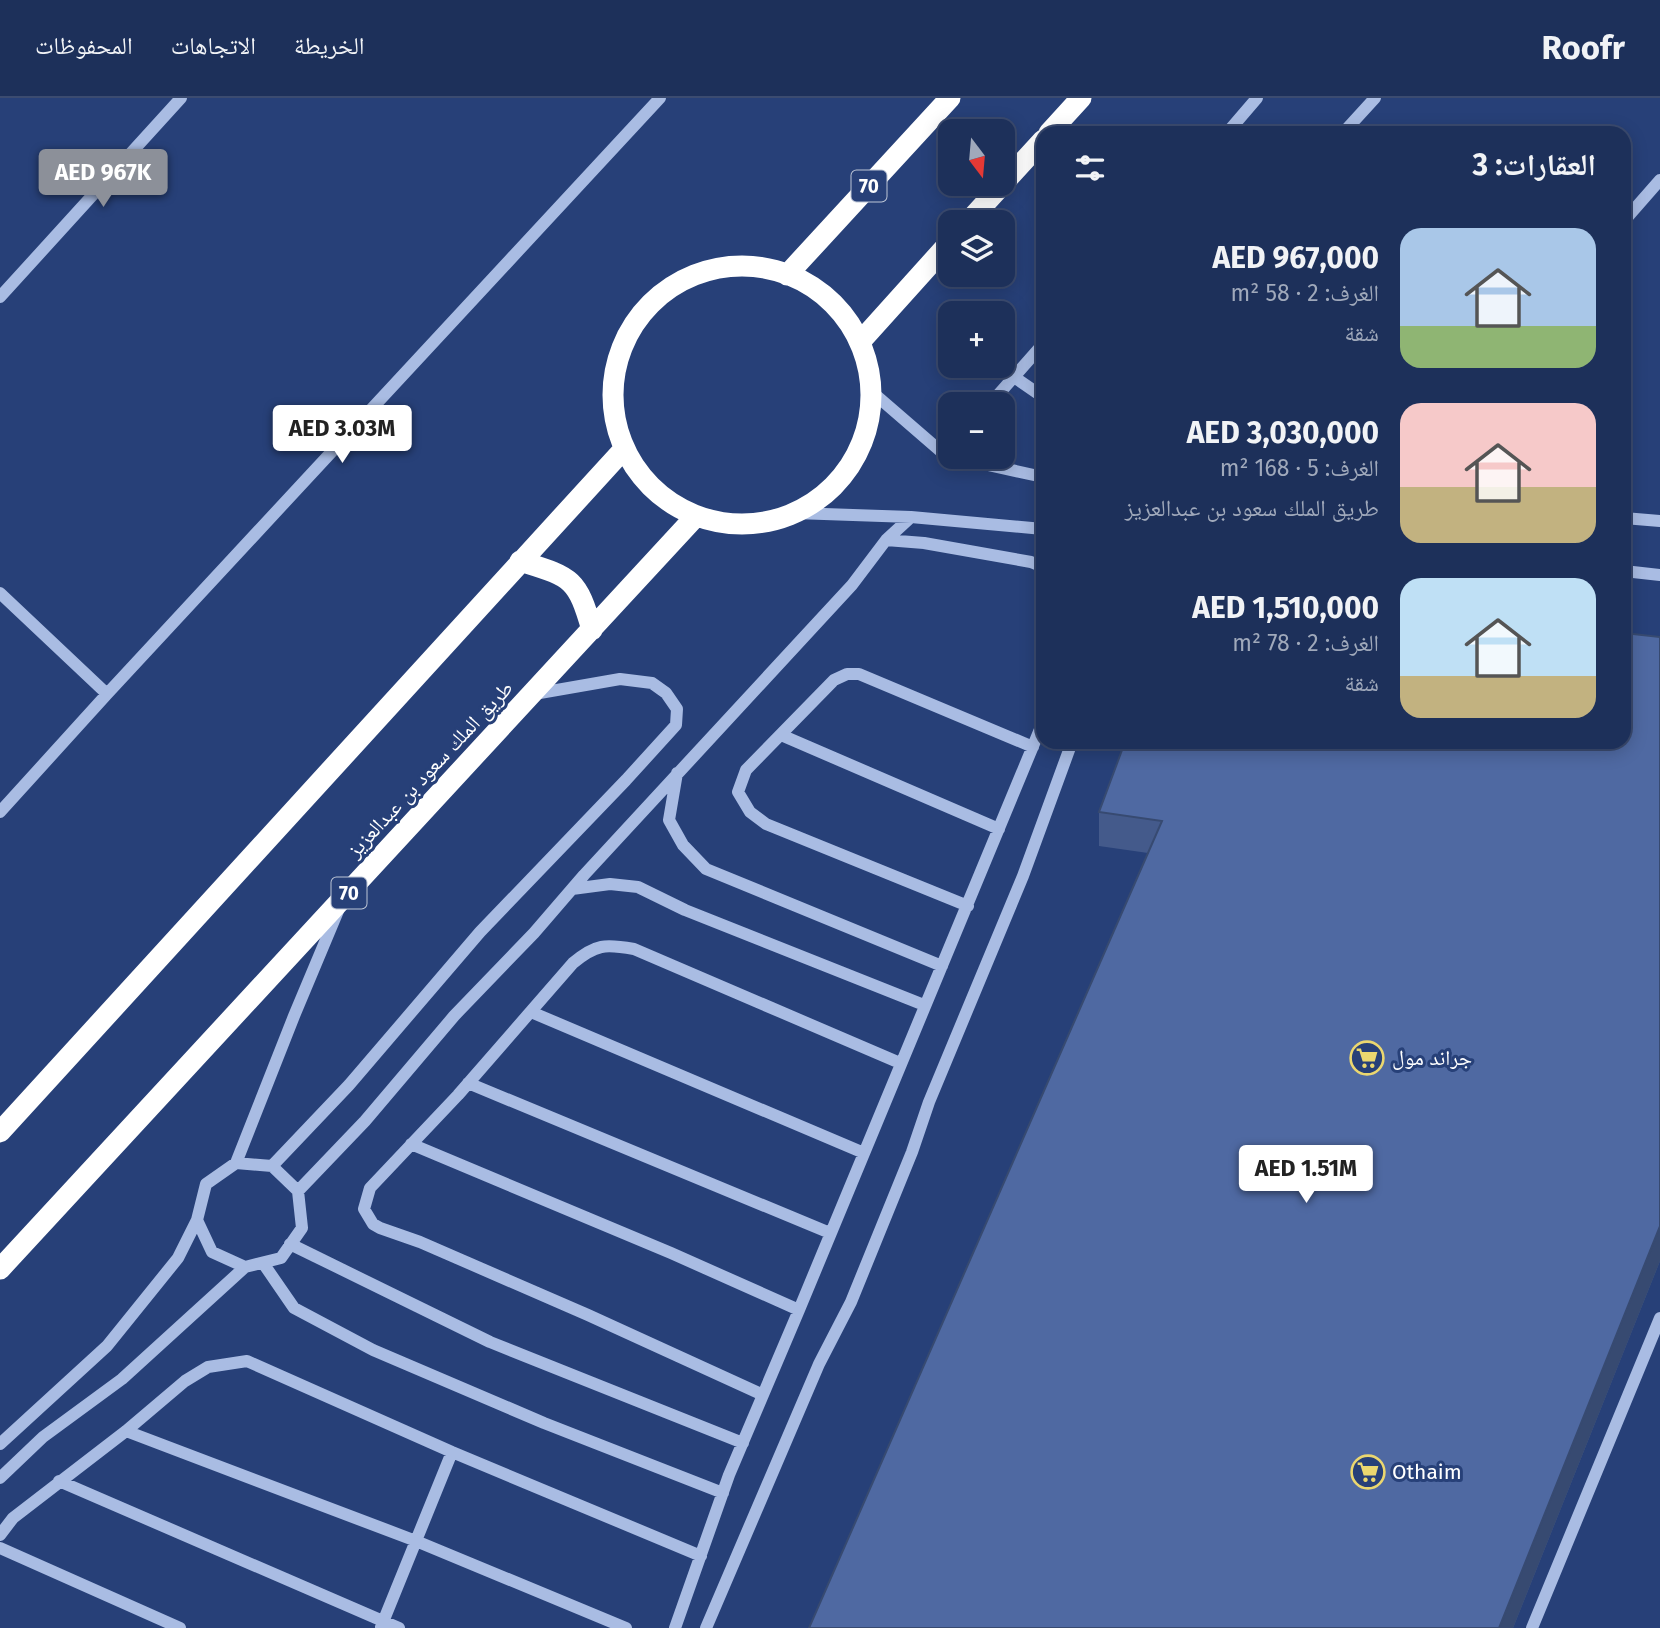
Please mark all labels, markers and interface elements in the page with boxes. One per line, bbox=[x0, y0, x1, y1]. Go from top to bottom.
text: Roofr bbox=[1542, 28, 1625, 68]
text: المحفوظات bbox=[35, 32, 133, 60]
text: الاتجاهات bbox=[171, 32, 256, 60]
text: الخريطة bbox=[294, 32, 365, 60]
north arrow bbox=[938, 119, 1015, 196]
map controls bbox=[938, 119, 1015, 469]
text: العقارات: 3 bbox=[1473, 147, 1596, 183]
icon: filters bbox=[1071, 149, 1109, 187]
pin: AED 967K bbox=[31, 150, 175, 209]
text: AED 967K bbox=[55, 158, 151, 186]
road number: 70 bbox=[852, 170, 886, 202]
button: layers bbox=[938, 210, 1015, 287]
text: AED 967,000 bbox=[1212, 240, 1379, 276]
icon: home bbox=[1456, 256, 1540, 340]
text: الغرف: 2 · 58 m² bbox=[1230, 279, 1379, 307]
button: + bbox=[938, 301, 1015, 378]
text: شقة bbox=[1345, 319, 1379, 347]
button: − bbox=[938, 392, 1015, 469]
pin: AED 3.03M bbox=[262, 406, 422, 465]
text: AED 3.03M bbox=[289, 414, 395, 442]
text: AED 3,030,000 bbox=[1187, 415, 1379, 451]
icon: home bbox=[1456, 431, 1540, 515]
text: الغرف: 5 · 168 m² bbox=[1220, 454, 1379, 482]
text: طريق الملك سعود بن عبدالعزيز bbox=[1125, 494, 1379, 522]
text: AED 1,510,000 bbox=[1192, 590, 1379, 626]
icon: home bbox=[1456, 606, 1540, 690]
text: الغرف: 2 · 78 m² bbox=[1232, 629, 1379, 657]
text: شقة bbox=[1345, 669, 1379, 697]
street label: طريق الملك سعود بن عبدالعزيز bbox=[341, 675, 519, 863]
road number: 70 bbox=[332, 878, 366, 908]
supermarket icon: جراند مول bbox=[1348, 1039, 1386, 1077]
place label: جراند مول bbox=[1392, 1045, 1472, 1071]
pin: AED 1.51M bbox=[1226, 1146, 1386, 1205]
text: AED 1.51M bbox=[1255, 1154, 1357, 1182]
supermarket icon: Othaim bbox=[1349, 1453, 1387, 1491]
place label: Othaim bbox=[1392, 1459, 1462, 1485]

